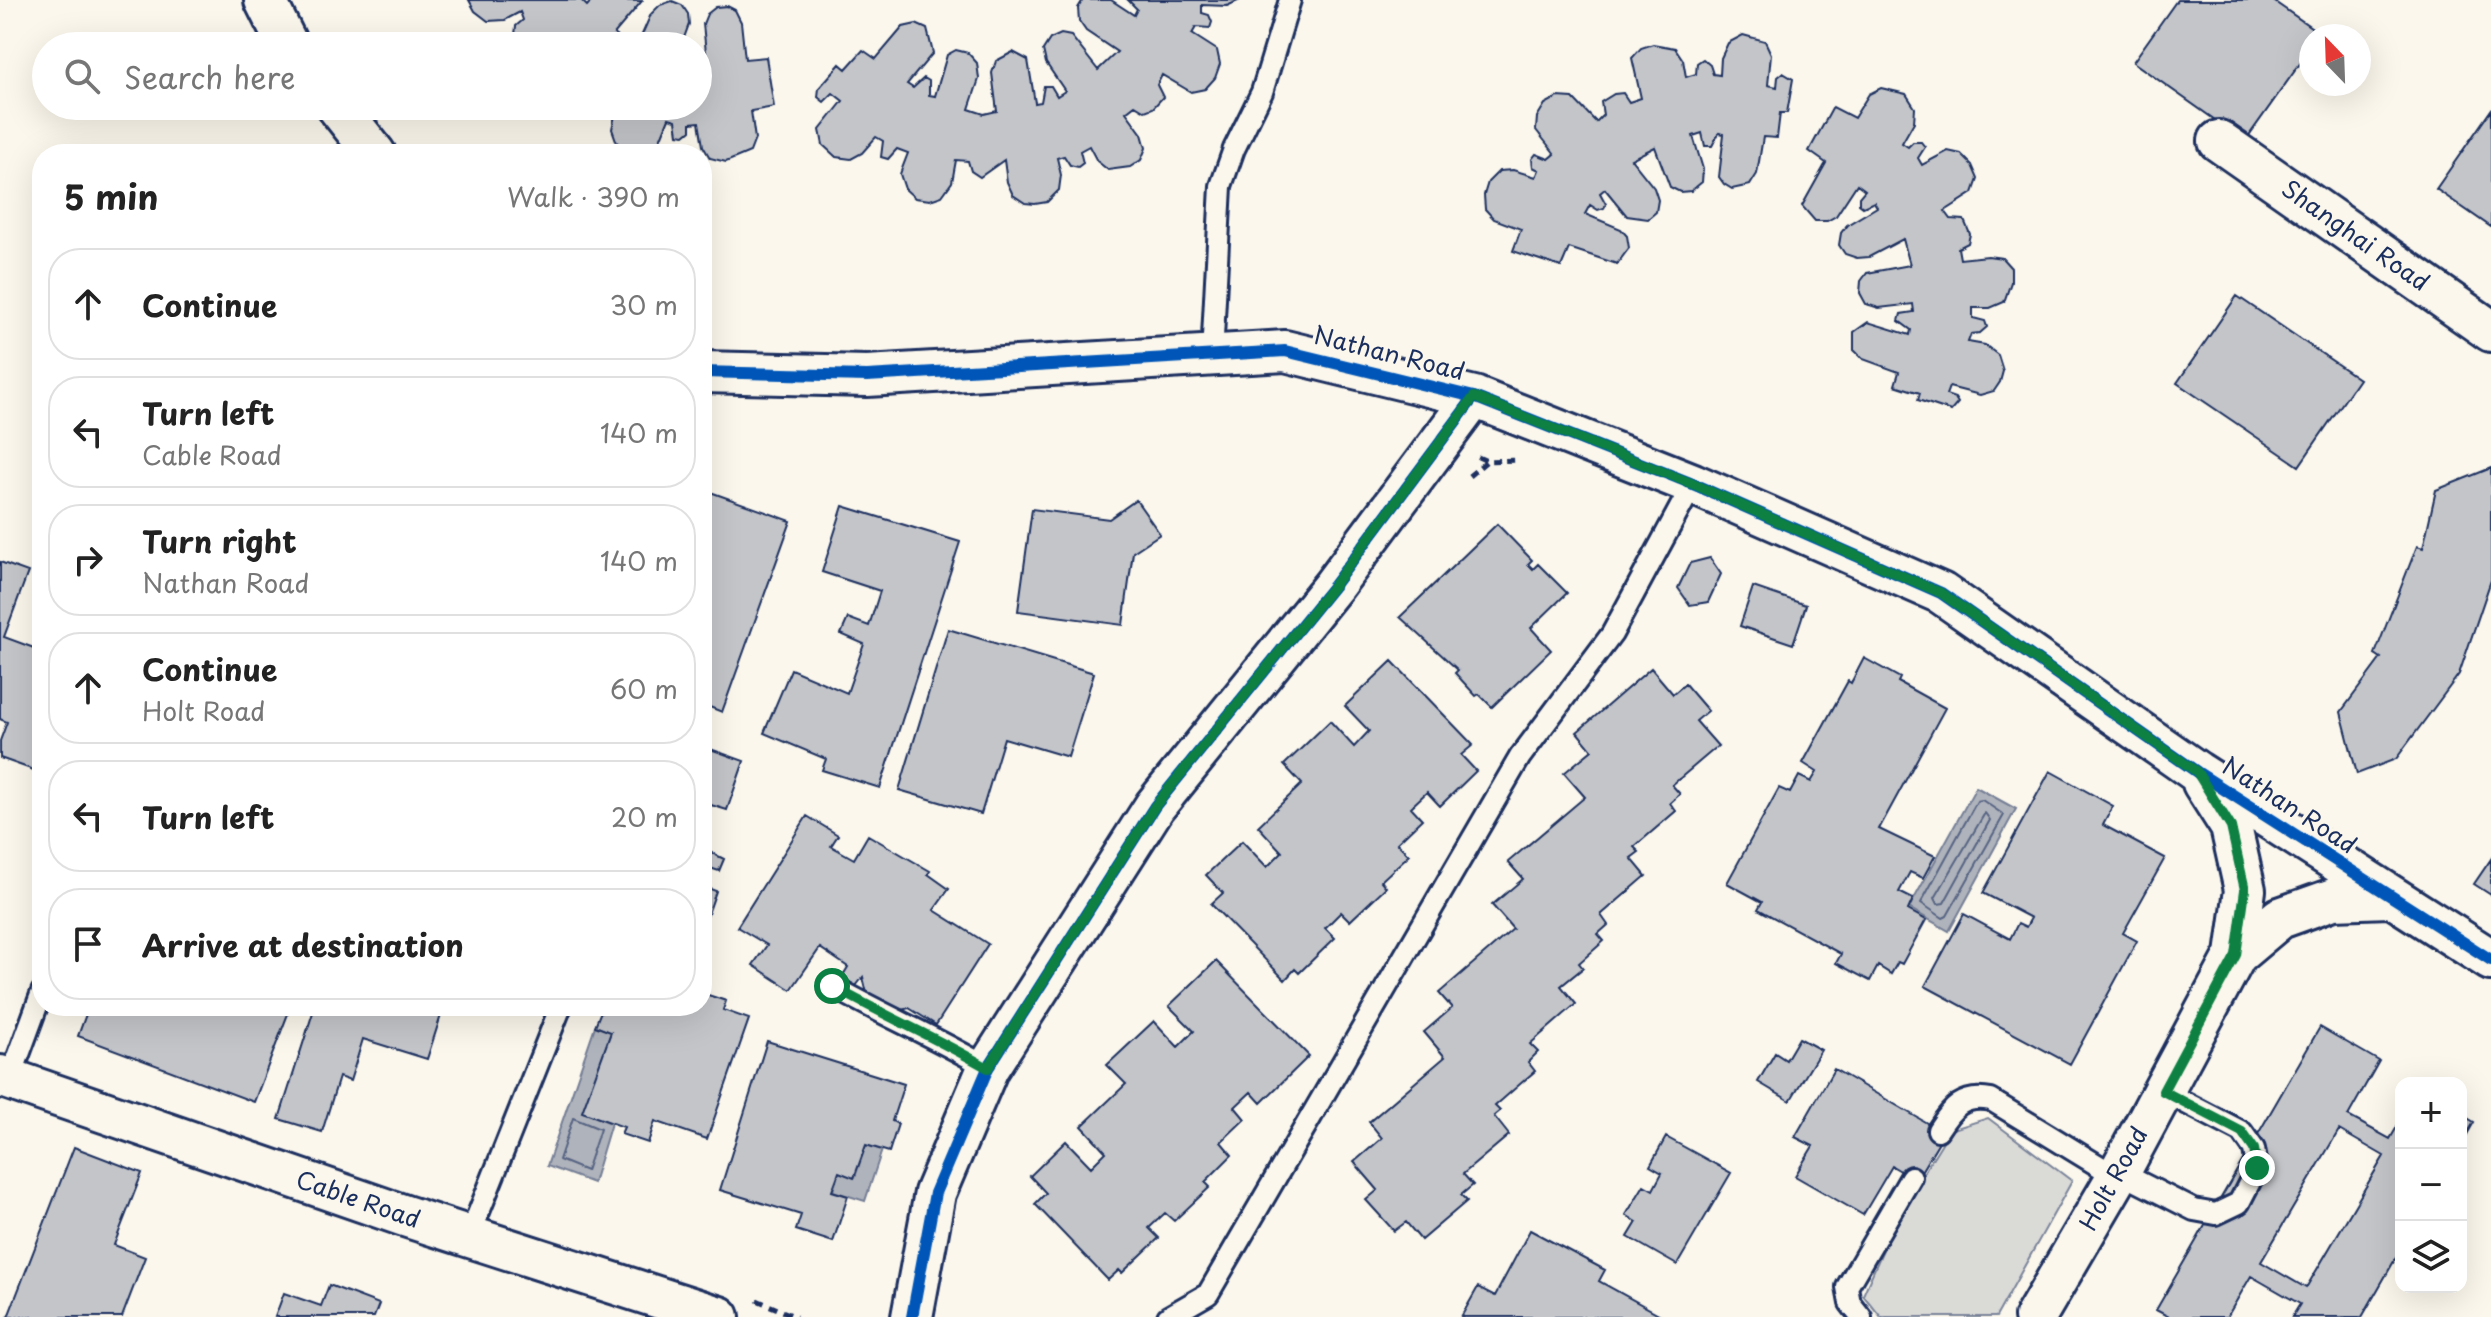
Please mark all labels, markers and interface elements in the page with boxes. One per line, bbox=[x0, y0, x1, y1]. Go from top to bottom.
north arrow bbox=[2299, 24, 2371, 96]
search box bbox=[32, 32, 712, 120]
icon: search bbox=[60, 54, 104, 98]
text: Search here bbox=[124, 54, 296, 99]
text: 5 min bbox=[64, 170, 158, 222]
street label: Shanghai Road bbox=[2275, 170, 2438, 299]
text: Walk · 390 m bbox=[507, 177, 680, 216]
icon: ahead bbox=[66, 282, 110, 326]
text: Continue bbox=[142, 282, 277, 327]
text: 30 m bbox=[610, 285, 678, 324]
street label: Nathan Road bbox=[1310, 316, 1469, 388]
text: Turn left bbox=[142, 390, 274, 435]
icon: left bbox=[66, 410, 110, 454]
text: 140 m bbox=[600, 413, 678, 452]
text: Cable Road bbox=[142, 435, 282, 474]
text: Turn right bbox=[142, 518, 297, 563]
icon: right bbox=[66, 538, 110, 582]
text: 140 m bbox=[600, 541, 678, 580]
text: Nathan Road bbox=[142, 563, 309, 602]
text: Continue bbox=[142, 646, 277, 691]
icon: ahead bbox=[66, 666, 110, 710]
text: 60 m bbox=[610, 669, 678, 708]
text: Holt Road bbox=[142, 691, 265, 730]
street label: Nathan Road bbox=[2215, 747, 2365, 862]
icon: left bbox=[66, 794, 110, 838]
text: Turn left bbox=[142, 794, 274, 839]
text: 20 m bbox=[611, 797, 678, 836]
icon: arrive bbox=[66, 922, 110, 966]
text: Arrive at destination bbox=[142, 922, 464, 967]
route start bbox=[814, 968, 850, 1004]
map controls bbox=[2395, 1077, 2467, 1293]
button: + bbox=[2395, 1077, 2467, 1149]
street label: Holt Road bbox=[2069, 1119, 2156, 1237]
button: − bbox=[2395, 1149, 2467, 1221]
route end bbox=[2239, 1150, 2275, 1186]
street label: Cable Road bbox=[292, 1160, 426, 1236]
button: layers bbox=[2395, 1221, 2467, 1293]

